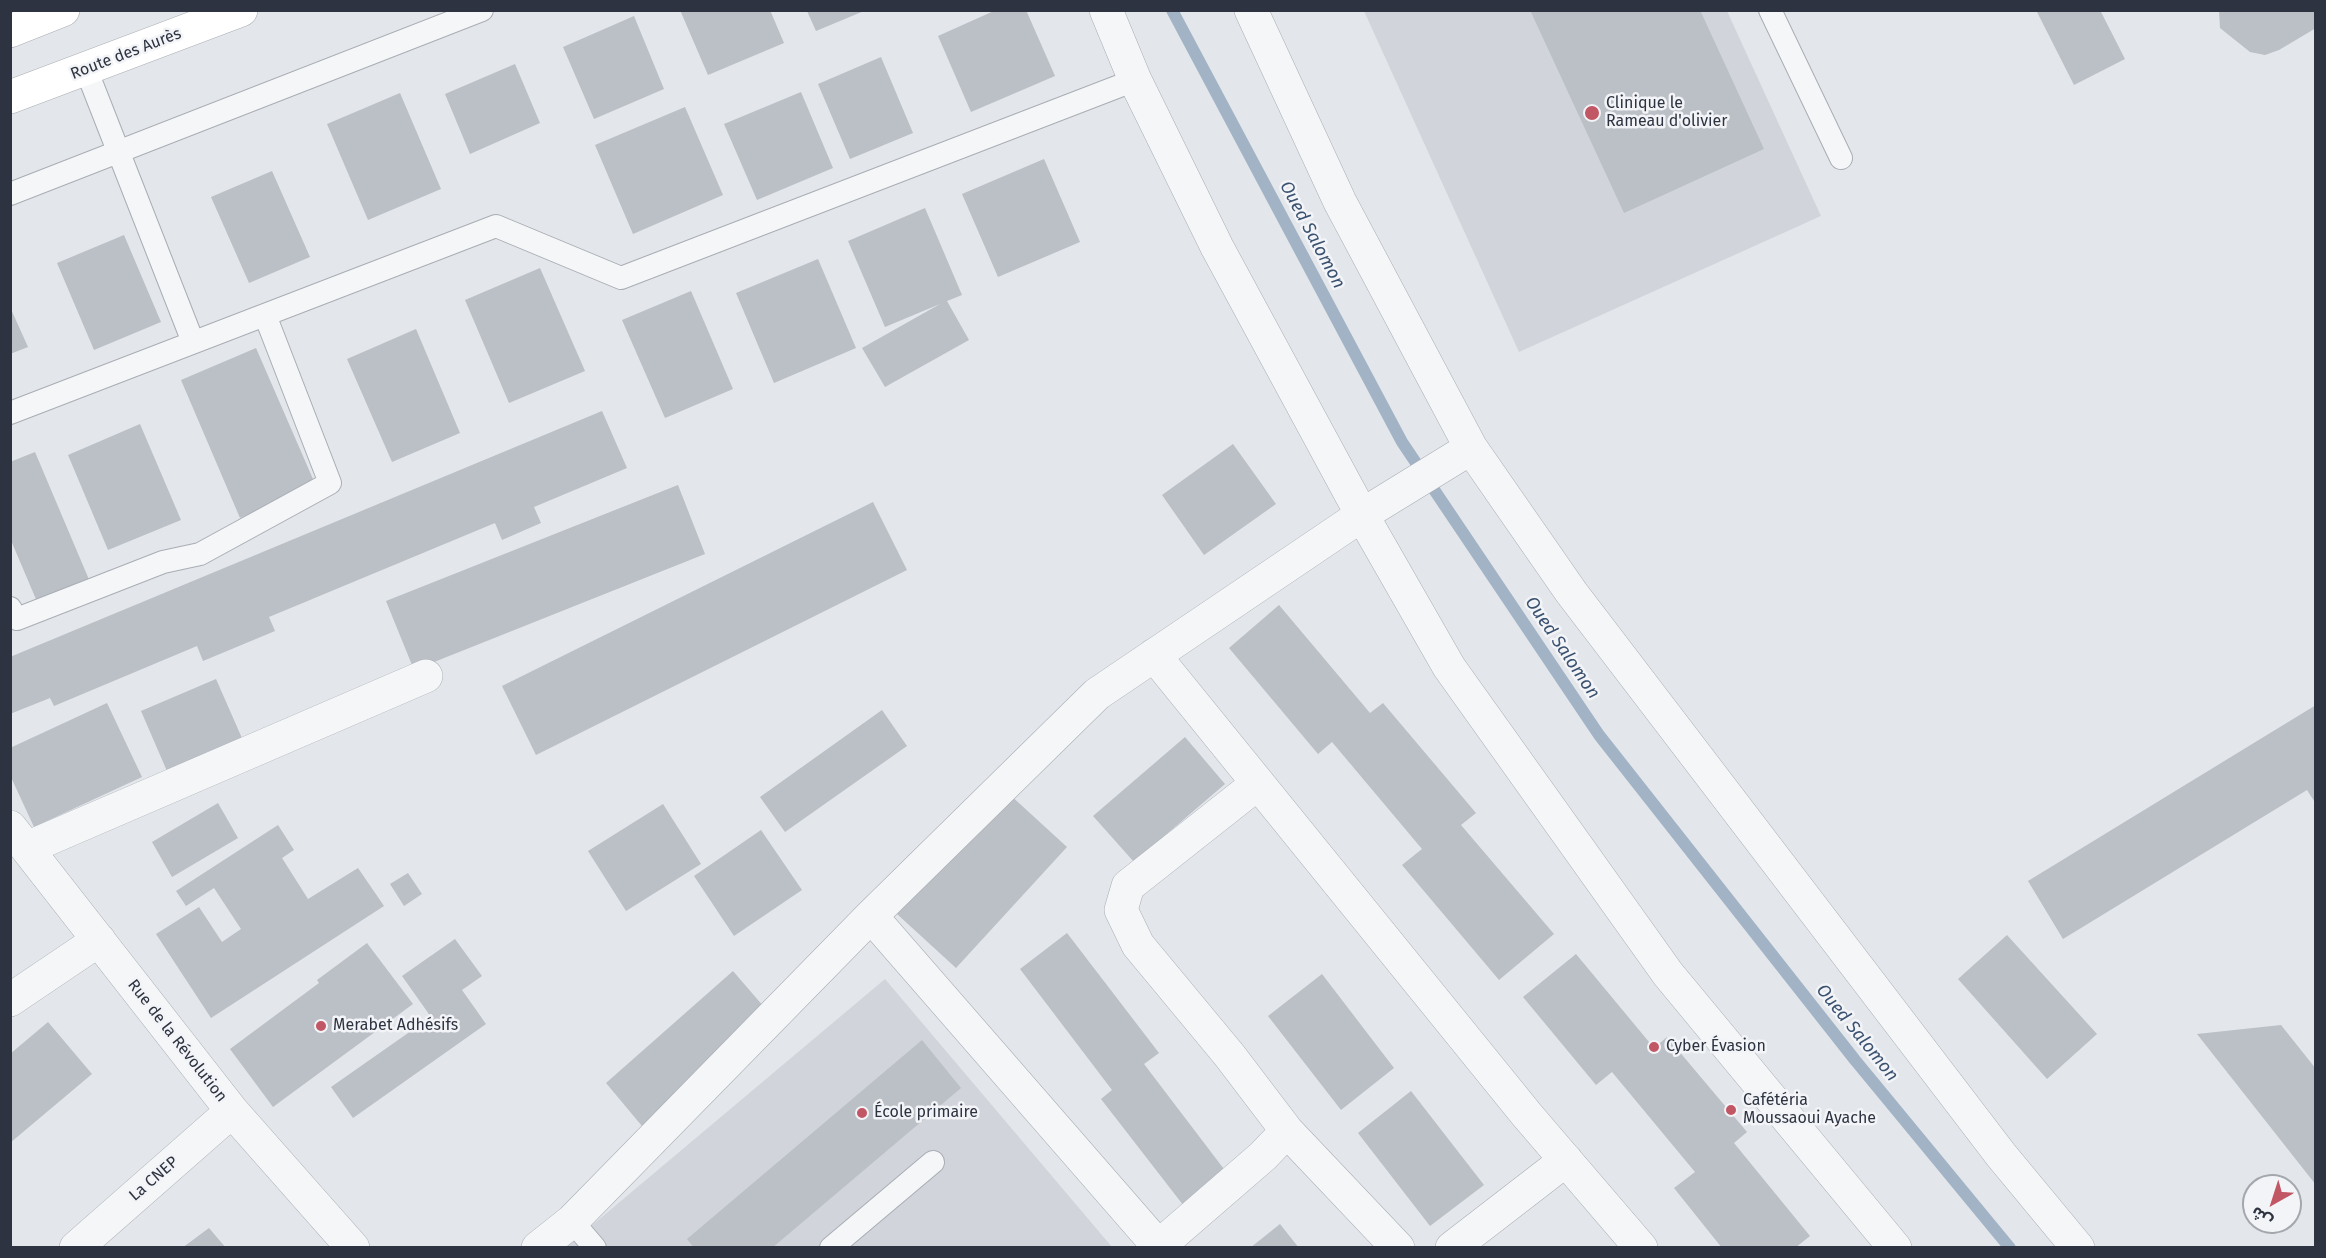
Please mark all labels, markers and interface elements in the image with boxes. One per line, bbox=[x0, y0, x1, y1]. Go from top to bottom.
street label: Route des Aurès bbox=[68, 24, 184, 84]
place label: Clinique le Rameau d'olivier bbox=[1606, 94, 1727, 132]
marker: Clinique le Rameau d'olivier bbox=[1583, 104, 1601, 122]
water label: Oued Salomon bbox=[1275, 178, 1349, 292]
water label: Oued Salomon bbox=[1520, 593, 1604, 703]
street label: Rue de la Révolution bbox=[123, 976, 231, 1106]
water label: Oued Salomon bbox=[1811, 980, 1903, 1086]
place label: Merabet Adhésifs bbox=[333, 1016, 458, 1036]
marker: Merabet Adhésifs bbox=[314, 1019, 328, 1033]
place label: Cyber Évasion bbox=[1666, 1037, 1766, 1057]
marker: Cyber Évasion bbox=[1647, 1040, 1661, 1054]
place label: Cafétéria Moussaoui Ayache bbox=[1743, 1091, 1876, 1129]
place label: École primaire bbox=[874, 1103, 978, 1123]
marker: Cafétéria Moussaoui Ayache bbox=[1724, 1103, 1738, 1117]
marker: École primaire bbox=[855, 1106, 869, 1120]
street label: La CNEP bbox=[126, 1153, 182, 1205]
north arrow bbox=[2242, 1174, 2302, 1234]
text: ش bbox=[2247, 1203, 2276, 1231]

